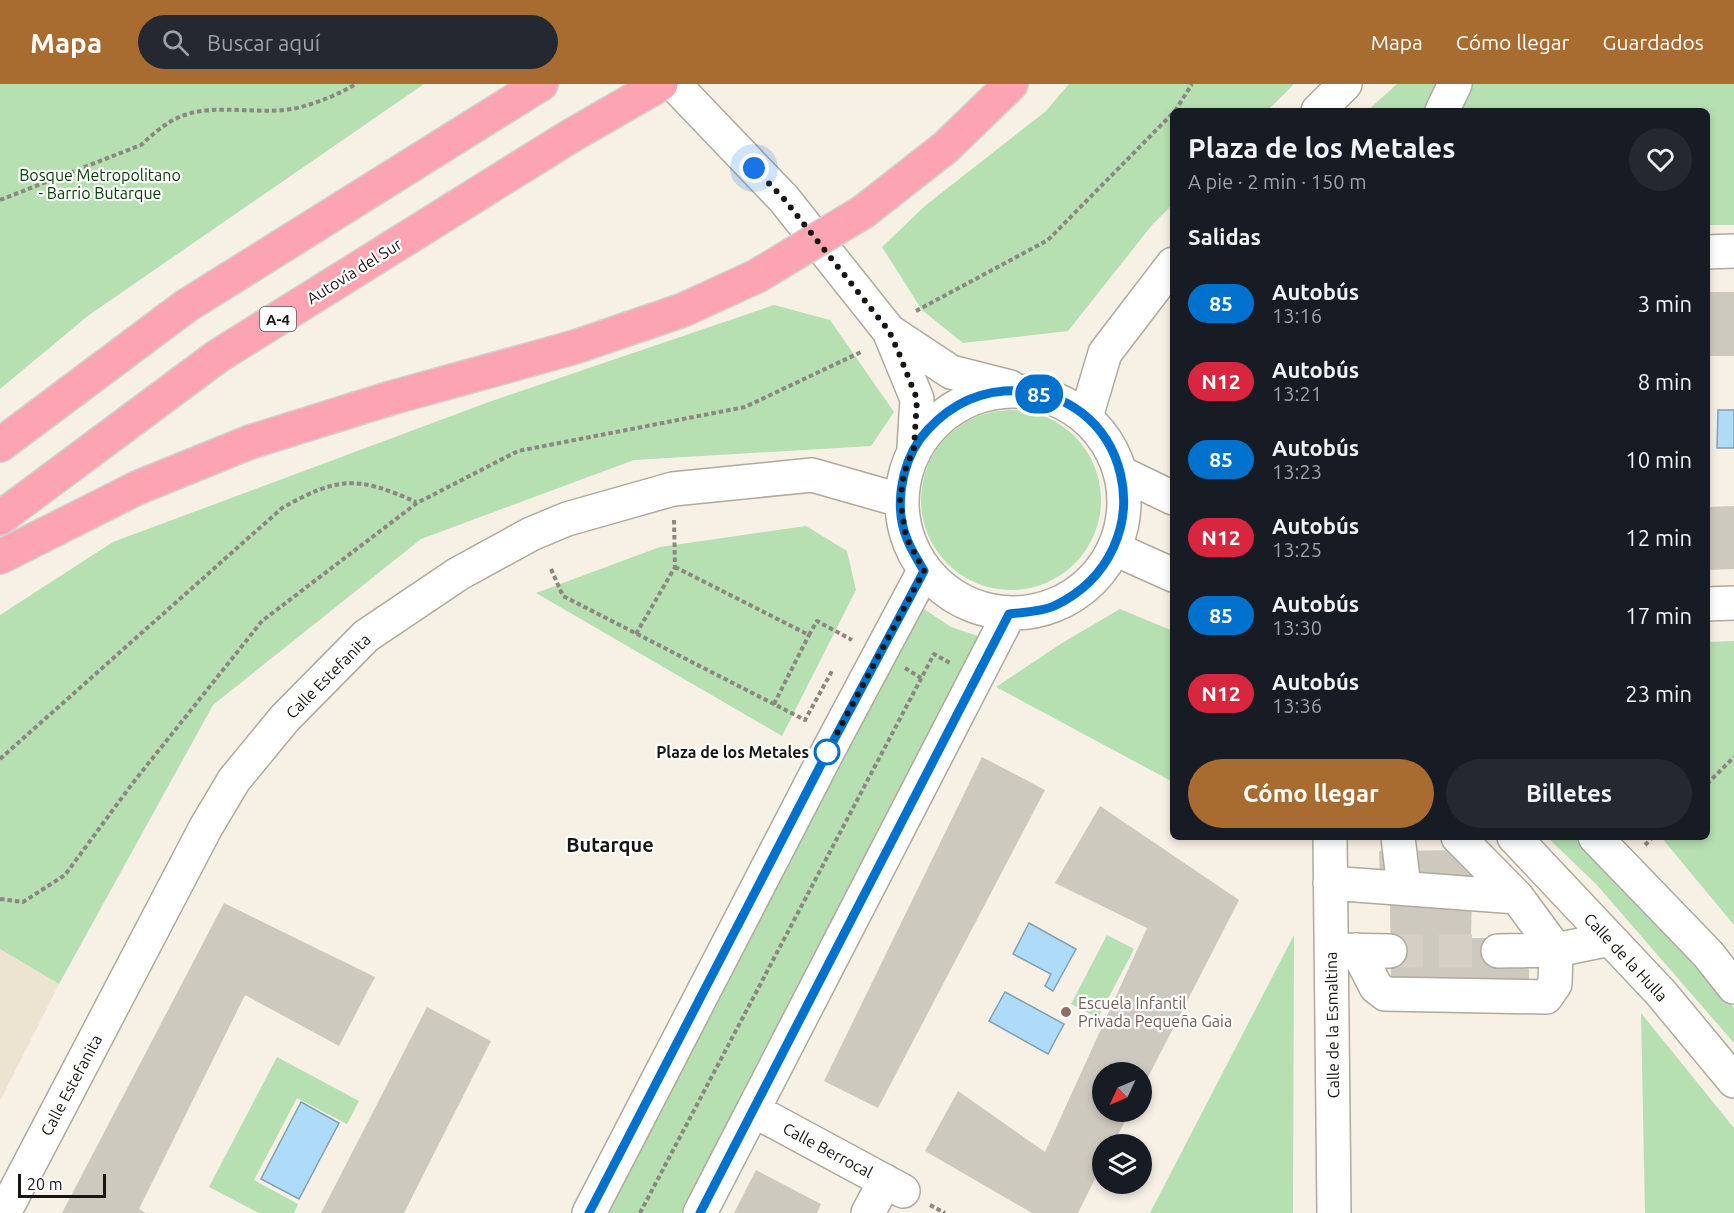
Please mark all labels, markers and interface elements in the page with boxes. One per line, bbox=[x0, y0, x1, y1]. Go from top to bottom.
search box bbox=[138, 15, 558, 69]
icon: search bbox=[159, 26, 192, 59]
text: Mapa bbox=[30, 27, 102, 58]
text: Buscar aquí bbox=[207, 30, 320, 55]
text: Mapa bbox=[1371, 30, 1423, 54]
text: Cómo llegar bbox=[1456, 30, 1570, 54]
text: Guardados bbox=[1603, 30, 1704, 54]
button: heart bbox=[1629, 128, 1692, 191]
text: Plaza de los Metales bbox=[1188, 132, 1455, 163]
your location bbox=[739, 153, 769, 183]
park label: Bosque Metropolitano - Barrio Butarque bbox=[19, 166, 181, 202]
text: A pie · 2 min · 150 m bbox=[1188, 170, 1366, 193]
text: Salidas bbox=[1188, 224, 1261, 249]
street label: Autovía del Sur bbox=[303, 235, 405, 307]
text: Autobús bbox=[1272, 279, 1359, 304]
text: 85 bbox=[1209, 291, 1233, 315]
text: 3 min bbox=[1638, 291, 1692, 316]
text: 13:16 bbox=[1272, 304, 1322, 327]
road number: A-4 bbox=[260, 307, 296, 331]
text: Autobús bbox=[1272, 357, 1359, 382]
text: N12 bbox=[1201, 369, 1241, 393]
text: 8 min bbox=[1638, 369, 1692, 394]
line badge: 85 bbox=[1012, 374, 1066, 414]
text: 85 bbox=[1027, 382, 1051, 406]
text: 13:21 bbox=[1272, 382, 1322, 405]
text: Autobús bbox=[1272, 435, 1359, 460]
text: 85 bbox=[1209, 447, 1233, 471]
text: 10 min bbox=[1625, 447, 1692, 472]
text: 13:23 bbox=[1272, 460, 1322, 483]
text: Autobús bbox=[1272, 513, 1359, 538]
text: N12 bbox=[1201, 525, 1241, 549]
text: 12 min bbox=[1625, 525, 1692, 550]
text: 13:25 bbox=[1272, 538, 1322, 561]
text: Autobús bbox=[1272, 591, 1359, 616]
text: 85 bbox=[1209, 603, 1233, 627]
text: 17 min bbox=[1625, 603, 1692, 628]
text: 13:30 bbox=[1272, 616, 1322, 639]
street label: Calle Estefanita bbox=[282, 630, 374, 722]
text: Autobús bbox=[1272, 669, 1359, 694]
text: N12 bbox=[1201, 681, 1241, 705]
text: 23 min bbox=[1625, 681, 1692, 706]
text: 13:36 bbox=[1272, 694, 1322, 717]
marker: Plaza de los Metales bbox=[814, 739, 840, 765]
place label: Plaza de los Metales bbox=[656, 743, 809, 761]
button: Cómo llegar bbox=[1188, 759, 1434, 828]
button: Billetes bbox=[1446, 759, 1692, 828]
district label: Butarque bbox=[566, 833, 654, 856]
street label: Calle de la Hulla bbox=[1581, 909, 1671, 1005]
street label: Calle de la Esmaltina bbox=[1322, 952, 1342, 1098]
place label: Escuela Infantil Privada Pequeña Gaia bbox=[1078, 994, 1232, 1030]
marker: Escuela Infantil Privada Pequeña Gaia bbox=[1059, 1005, 1073, 1019]
street label: Calle Estefanita bbox=[37, 1031, 105, 1139]
north arrow bbox=[1092, 1062, 1152, 1122]
map controls bbox=[1092, 1062, 1152, 1194]
street label: Calle Berrocal bbox=[780, 1119, 876, 1181]
button: layers bbox=[1092, 1134, 1152, 1194]
scale bar bbox=[18, 1171, 106, 1198]
text: 20 m bbox=[27, 1175, 63, 1193]

